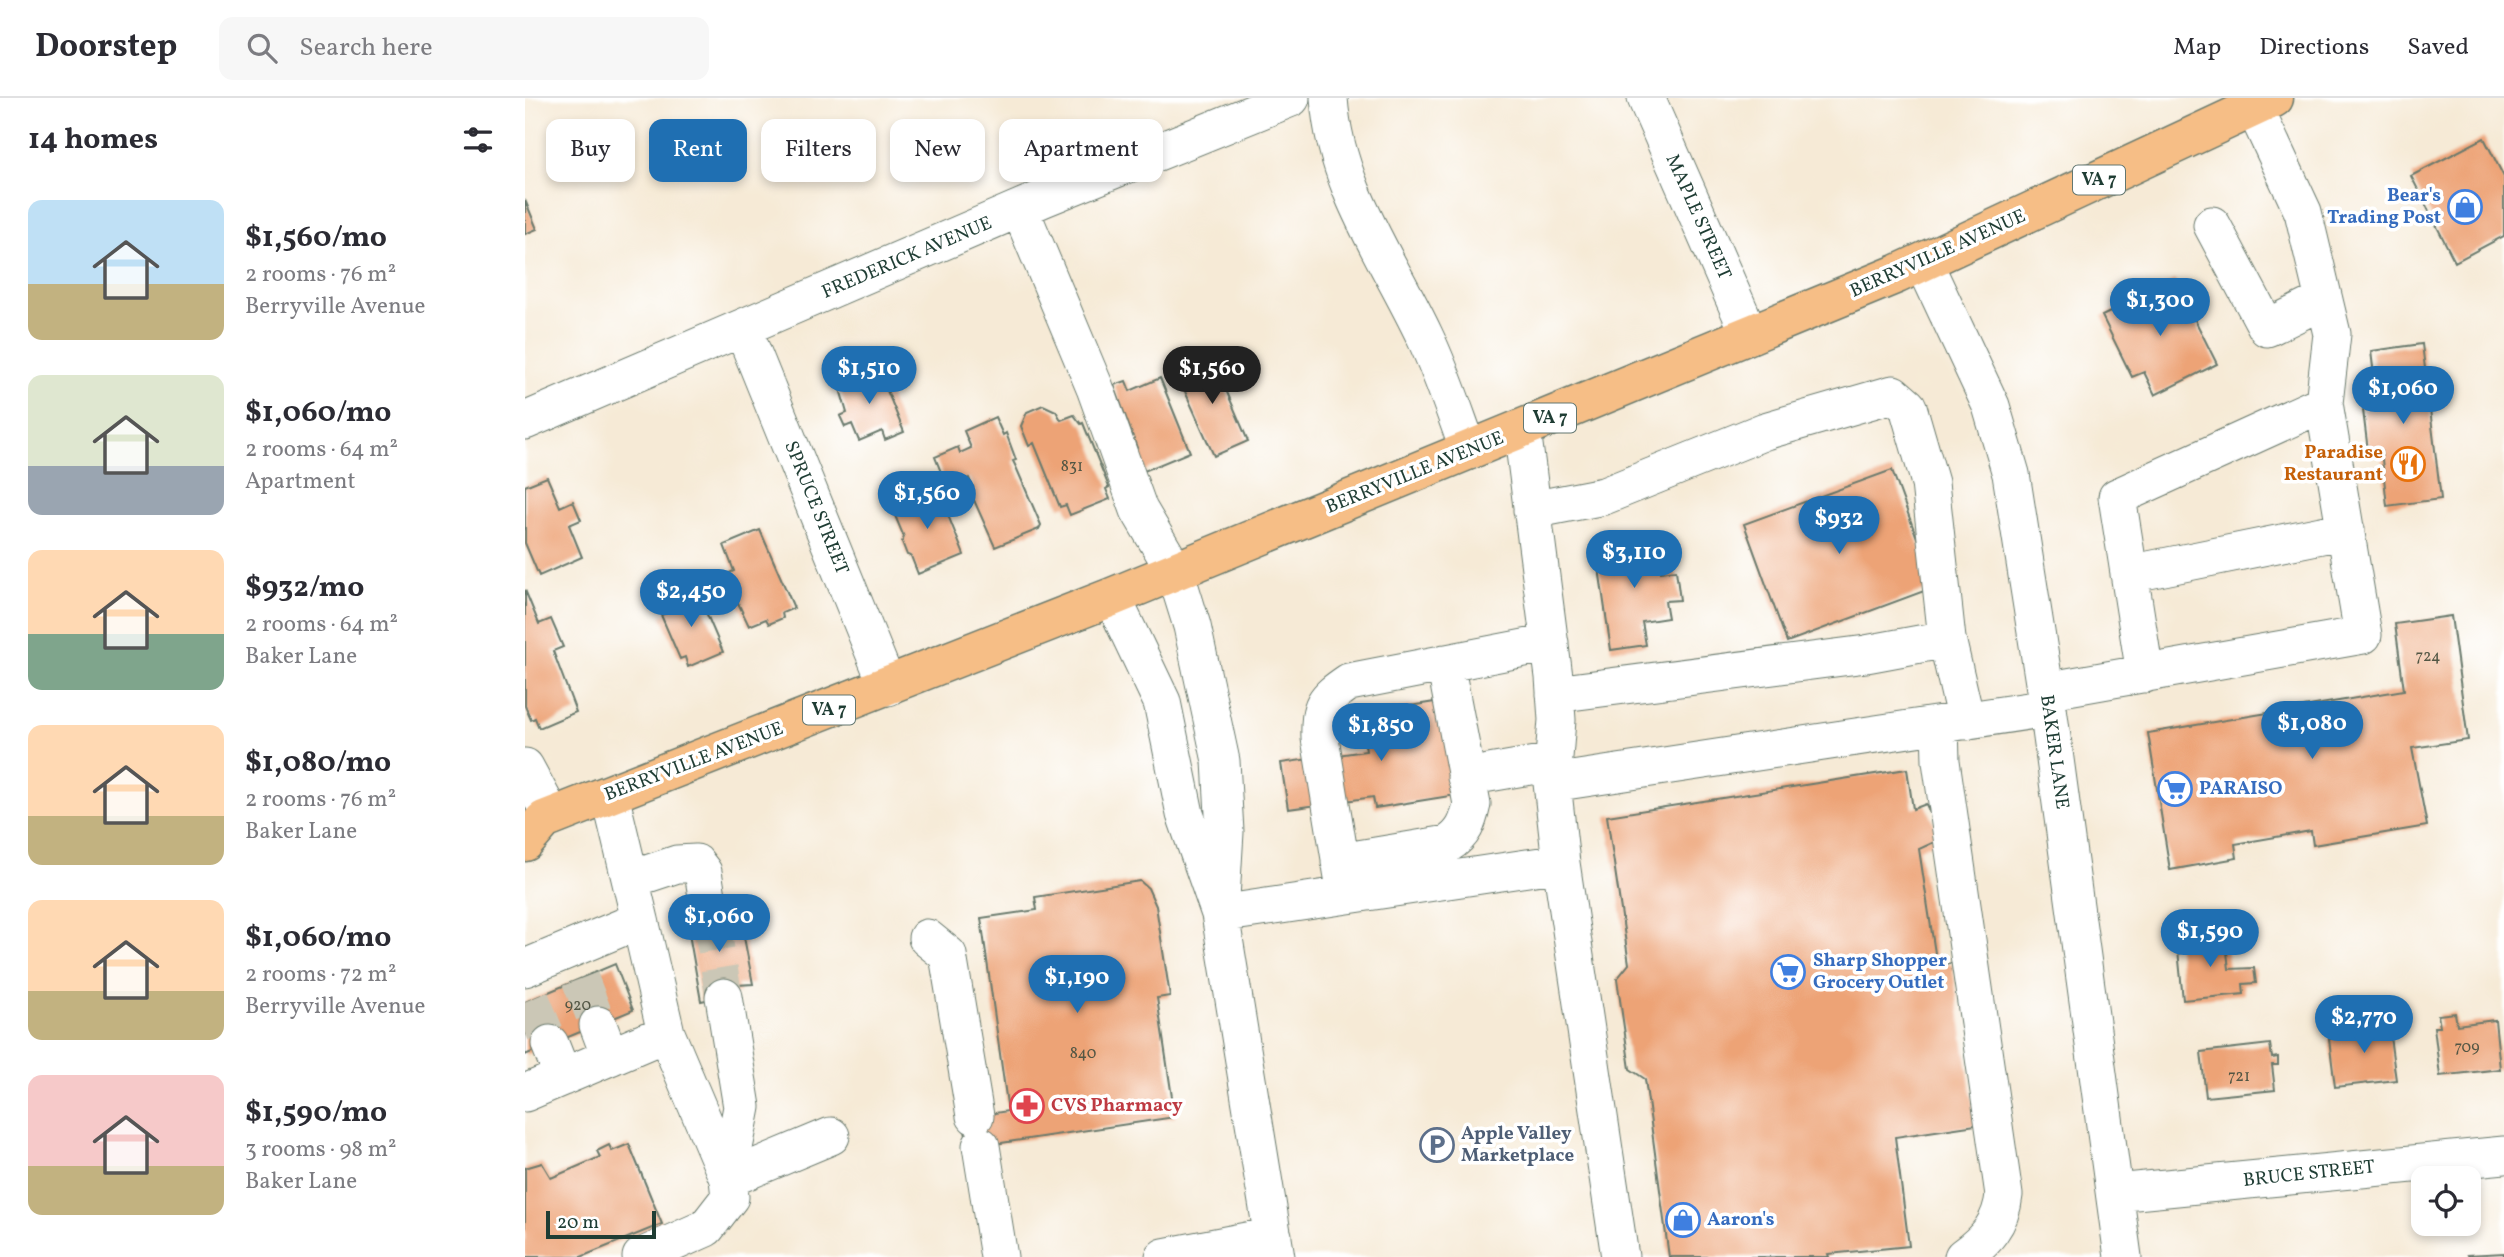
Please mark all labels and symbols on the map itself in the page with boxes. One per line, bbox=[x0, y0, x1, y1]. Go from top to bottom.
street label: MAPLE STREET bbox=[1659, 150, 1737, 284]
road number: VA 7 bbox=[2073, 166, 2125, 194]
place label: Bear's Trading Post bbox=[2327, 183, 2441, 231]
shop icon: Bear's Trading Post bbox=[2446, 188, 2484, 226]
street label: BERRYVILLE AVENUE bbox=[1846, 204, 2030, 304]
street label: FREDERICK AVENUE bbox=[818, 210, 996, 306]
pin: $1,300 bbox=[2103, 278, 2217, 338]
pin: $1,510 bbox=[812, 346, 926, 406]
pin: $1,560 bbox=[1155, 346, 1269, 406]
pin: $1,060 bbox=[2346, 366, 2460, 426]
road number: VA 7 bbox=[1524, 404, 1576, 432]
street label: BERRYVILLE AVENUE bbox=[1322, 425, 1508, 521]
street label: SPRUCE STREET bbox=[777, 437, 855, 579]
place label: Paradise Restaurant bbox=[2284, 440, 2383, 488]
restaurant icon: Paradise Restaurant bbox=[2389, 445, 2427, 483]
house number: 831 bbox=[1061, 456, 1083, 478]
pin: $1,560 bbox=[870, 472, 984, 531]
pin: $932 bbox=[1798, 496, 1880, 556]
pin: $3,110 bbox=[1577, 531, 1691, 590]
pin: $2,450 bbox=[634, 570, 748, 629]
house number: 724 bbox=[2415, 646, 2441, 668]
street label: BAKER LANE bbox=[2033, 693, 2075, 811]
road number: VA 7 bbox=[803, 696, 855, 724]
pin: $1,080 bbox=[2255, 702, 2369, 761]
pin: $1,850 bbox=[1324, 704, 1438, 763]
street label: BERRYVILLE AVENUE bbox=[601, 716, 787, 808]
supermarket icon: PARAISO bbox=[2156, 770, 2194, 808]
place label: PARAISO bbox=[2199, 776, 2282, 802]
pin: $1,060 bbox=[662, 894, 776, 954]
pin: $1,590 bbox=[2153, 910, 2267, 969]
place label: Sharp Shopper Grocery Outlet bbox=[1813, 948, 1947, 996]
supermarket icon: Sharp Shopper Grocery Outlet bbox=[1769, 953, 1807, 991]
pin: $1,190 bbox=[1020, 956, 1134, 1015]
house number: 920 bbox=[565, 995, 591, 1017]
pin: $2,770 bbox=[2307, 996, 2421, 1055]
house number: 709 bbox=[2454, 1037, 2480, 1059]
house number: 840 bbox=[1070, 1043, 1096, 1065]
house number: 721 bbox=[2228, 1066, 2250, 1088]
pharmacy icon: CVS Pharmacy bbox=[1008, 1087, 1046, 1125]
place label: CVS Pharmacy bbox=[1051, 1093, 1183, 1119]
place label: Apple Valley Marketplace bbox=[1461, 1121, 1574, 1169]
parking icon: Apple Valley Marketplace bbox=[1418, 1126, 1456, 1164]
street label: BRUCE STREET bbox=[2242, 1154, 2376, 1194]
shop icon: Aaron's bbox=[1664, 1201, 1702, 1239]
place label: Aaron's bbox=[1707, 1207, 1775, 1233]
scale bar bbox=[546, 1208, 656, 1240]

